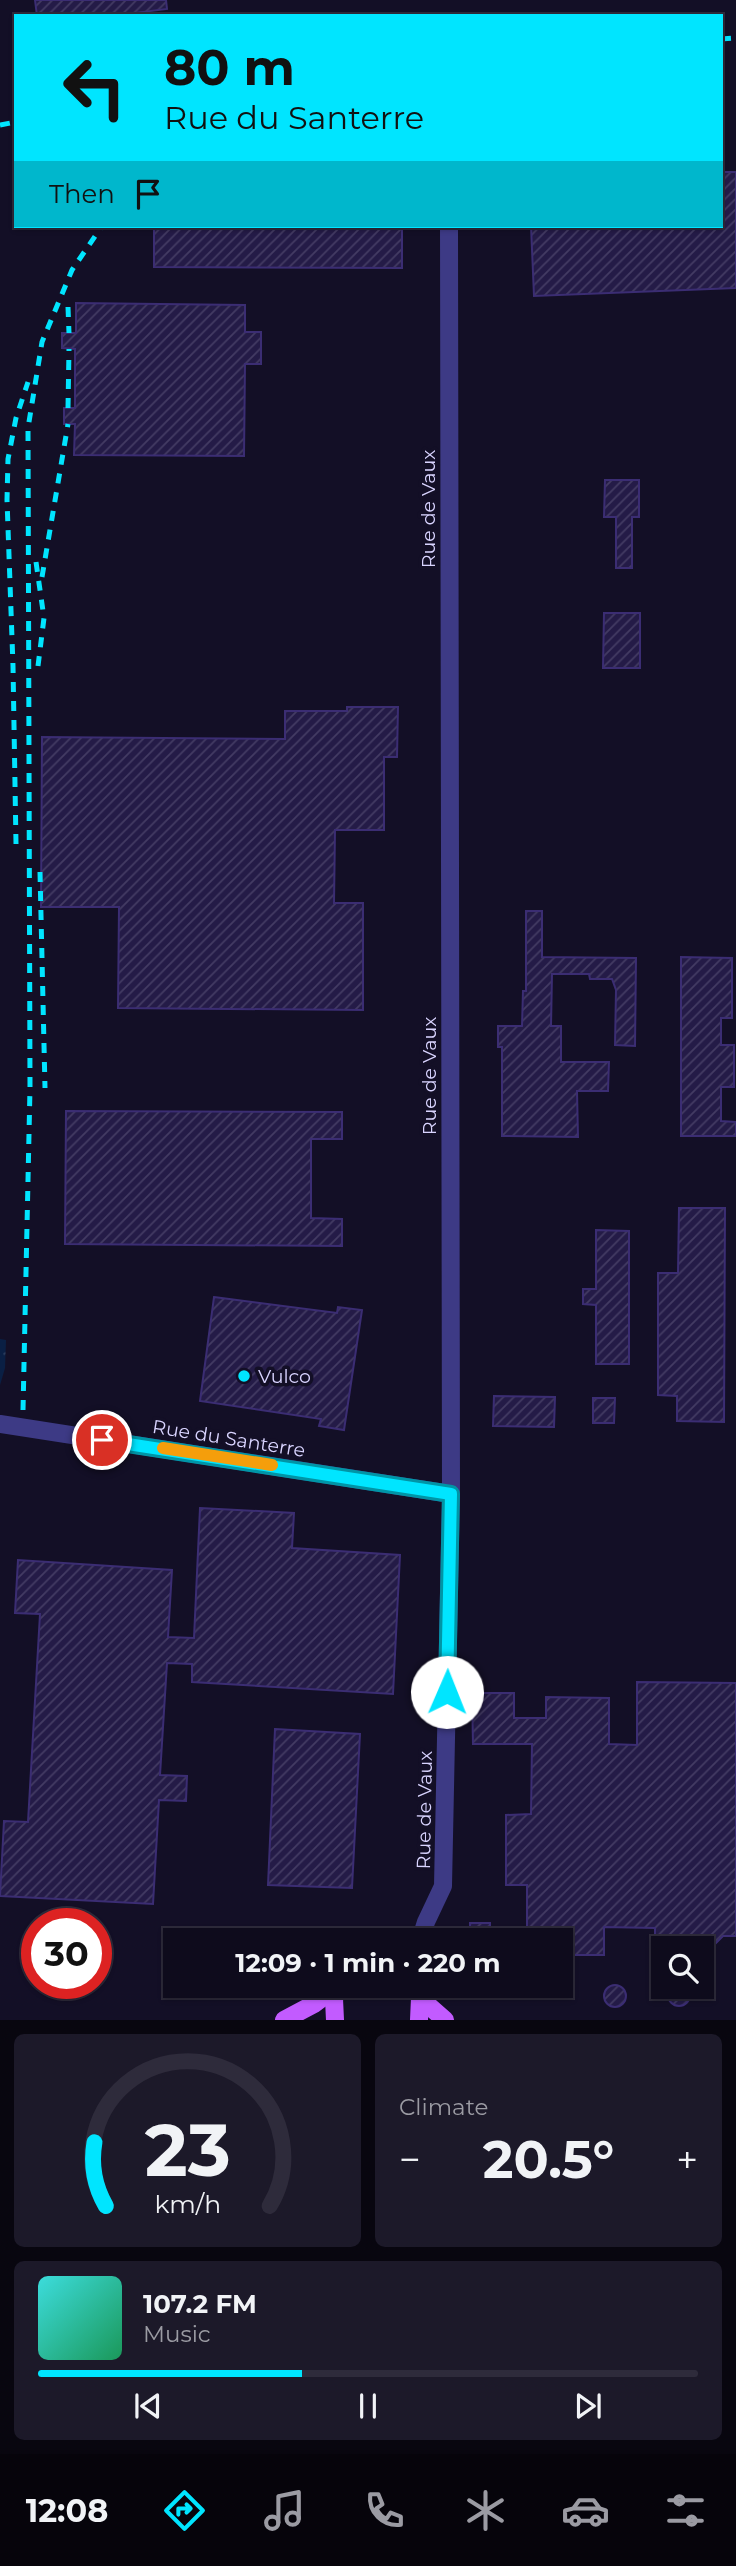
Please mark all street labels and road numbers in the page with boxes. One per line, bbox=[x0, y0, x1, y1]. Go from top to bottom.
street label: Rue de Vaux bbox=[417, 450, 440, 568]
street label: Rue de Vaux bbox=[418, 1017, 441, 1135]
street label: Rue du Santerre bbox=[151, 1415, 307, 1462]
street label: Rue de Vaux bbox=[412, 1750, 437, 1870]

